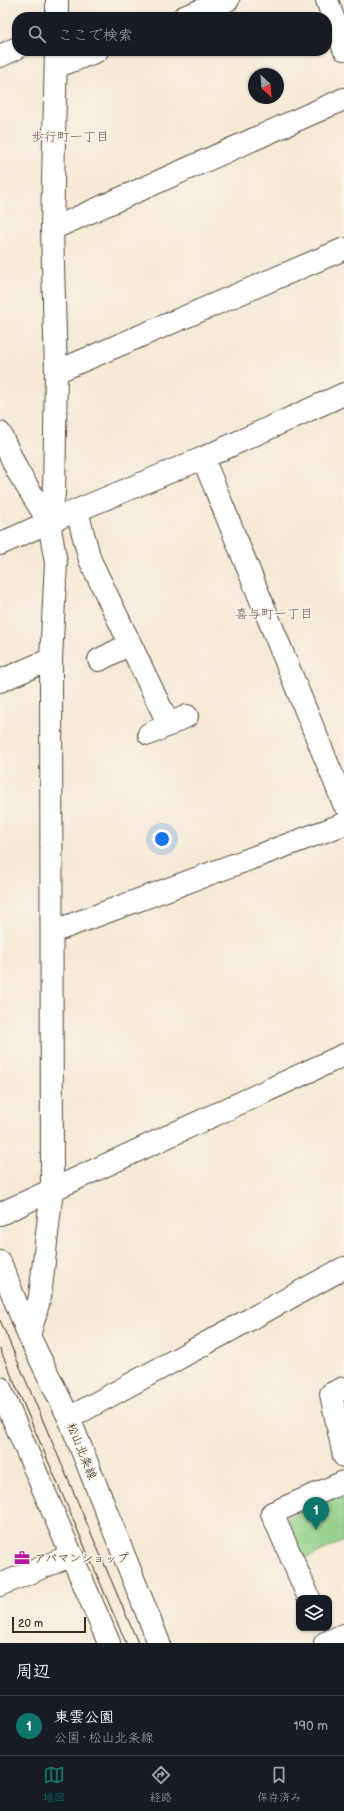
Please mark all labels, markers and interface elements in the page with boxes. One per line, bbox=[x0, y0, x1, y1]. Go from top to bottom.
search box bbox=[12, 12, 332, 56]
icon: search bbox=[26, 23, 48, 45]
text: ここで検索 bbox=[58, 26, 133, 45]
north arrow bbox=[248, 68, 284, 104]
district label: 歩行町一丁目 bbox=[31, 129, 109, 145]
district label: 喜与町一丁目 bbox=[235, 606, 313, 622]
your location bbox=[152, 829, 172, 849]
street label: 松山北条線 bbox=[63, 1421, 100, 1482]
pin: 1 bbox=[303, 1497, 329, 1530]
office icon: アパマンショップ bbox=[13, 1549, 31, 1567]
place label: アパマンショップ bbox=[34, 1551, 129, 1566]
map controls bbox=[296, 1595, 332, 1631]
button: layers bbox=[296, 1595, 332, 1631]
scale bar bbox=[12, 1615, 86, 1634]
text: 20 m bbox=[18, 1617, 43, 1630]
text: 周辺 bbox=[16, 1662, 50, 1682]
text: 東雲公園 bbox=[54, 1708, 114, 1727]
text: 1 bbox=[26, 1718, 32, 1734]
text: 190 m bbox=[294, 1718, 328, 1734]
text: 公園 · 松山北条線 bbox=[54, 1730, 153, 1746]
tab: 地図 bbox=[43, 1764, 65, 1804]
tab: 経路 bbox=[150, 1764, 172, 1804]
tab: 保存済み bbox=[257, 1764, 301, 1804]

